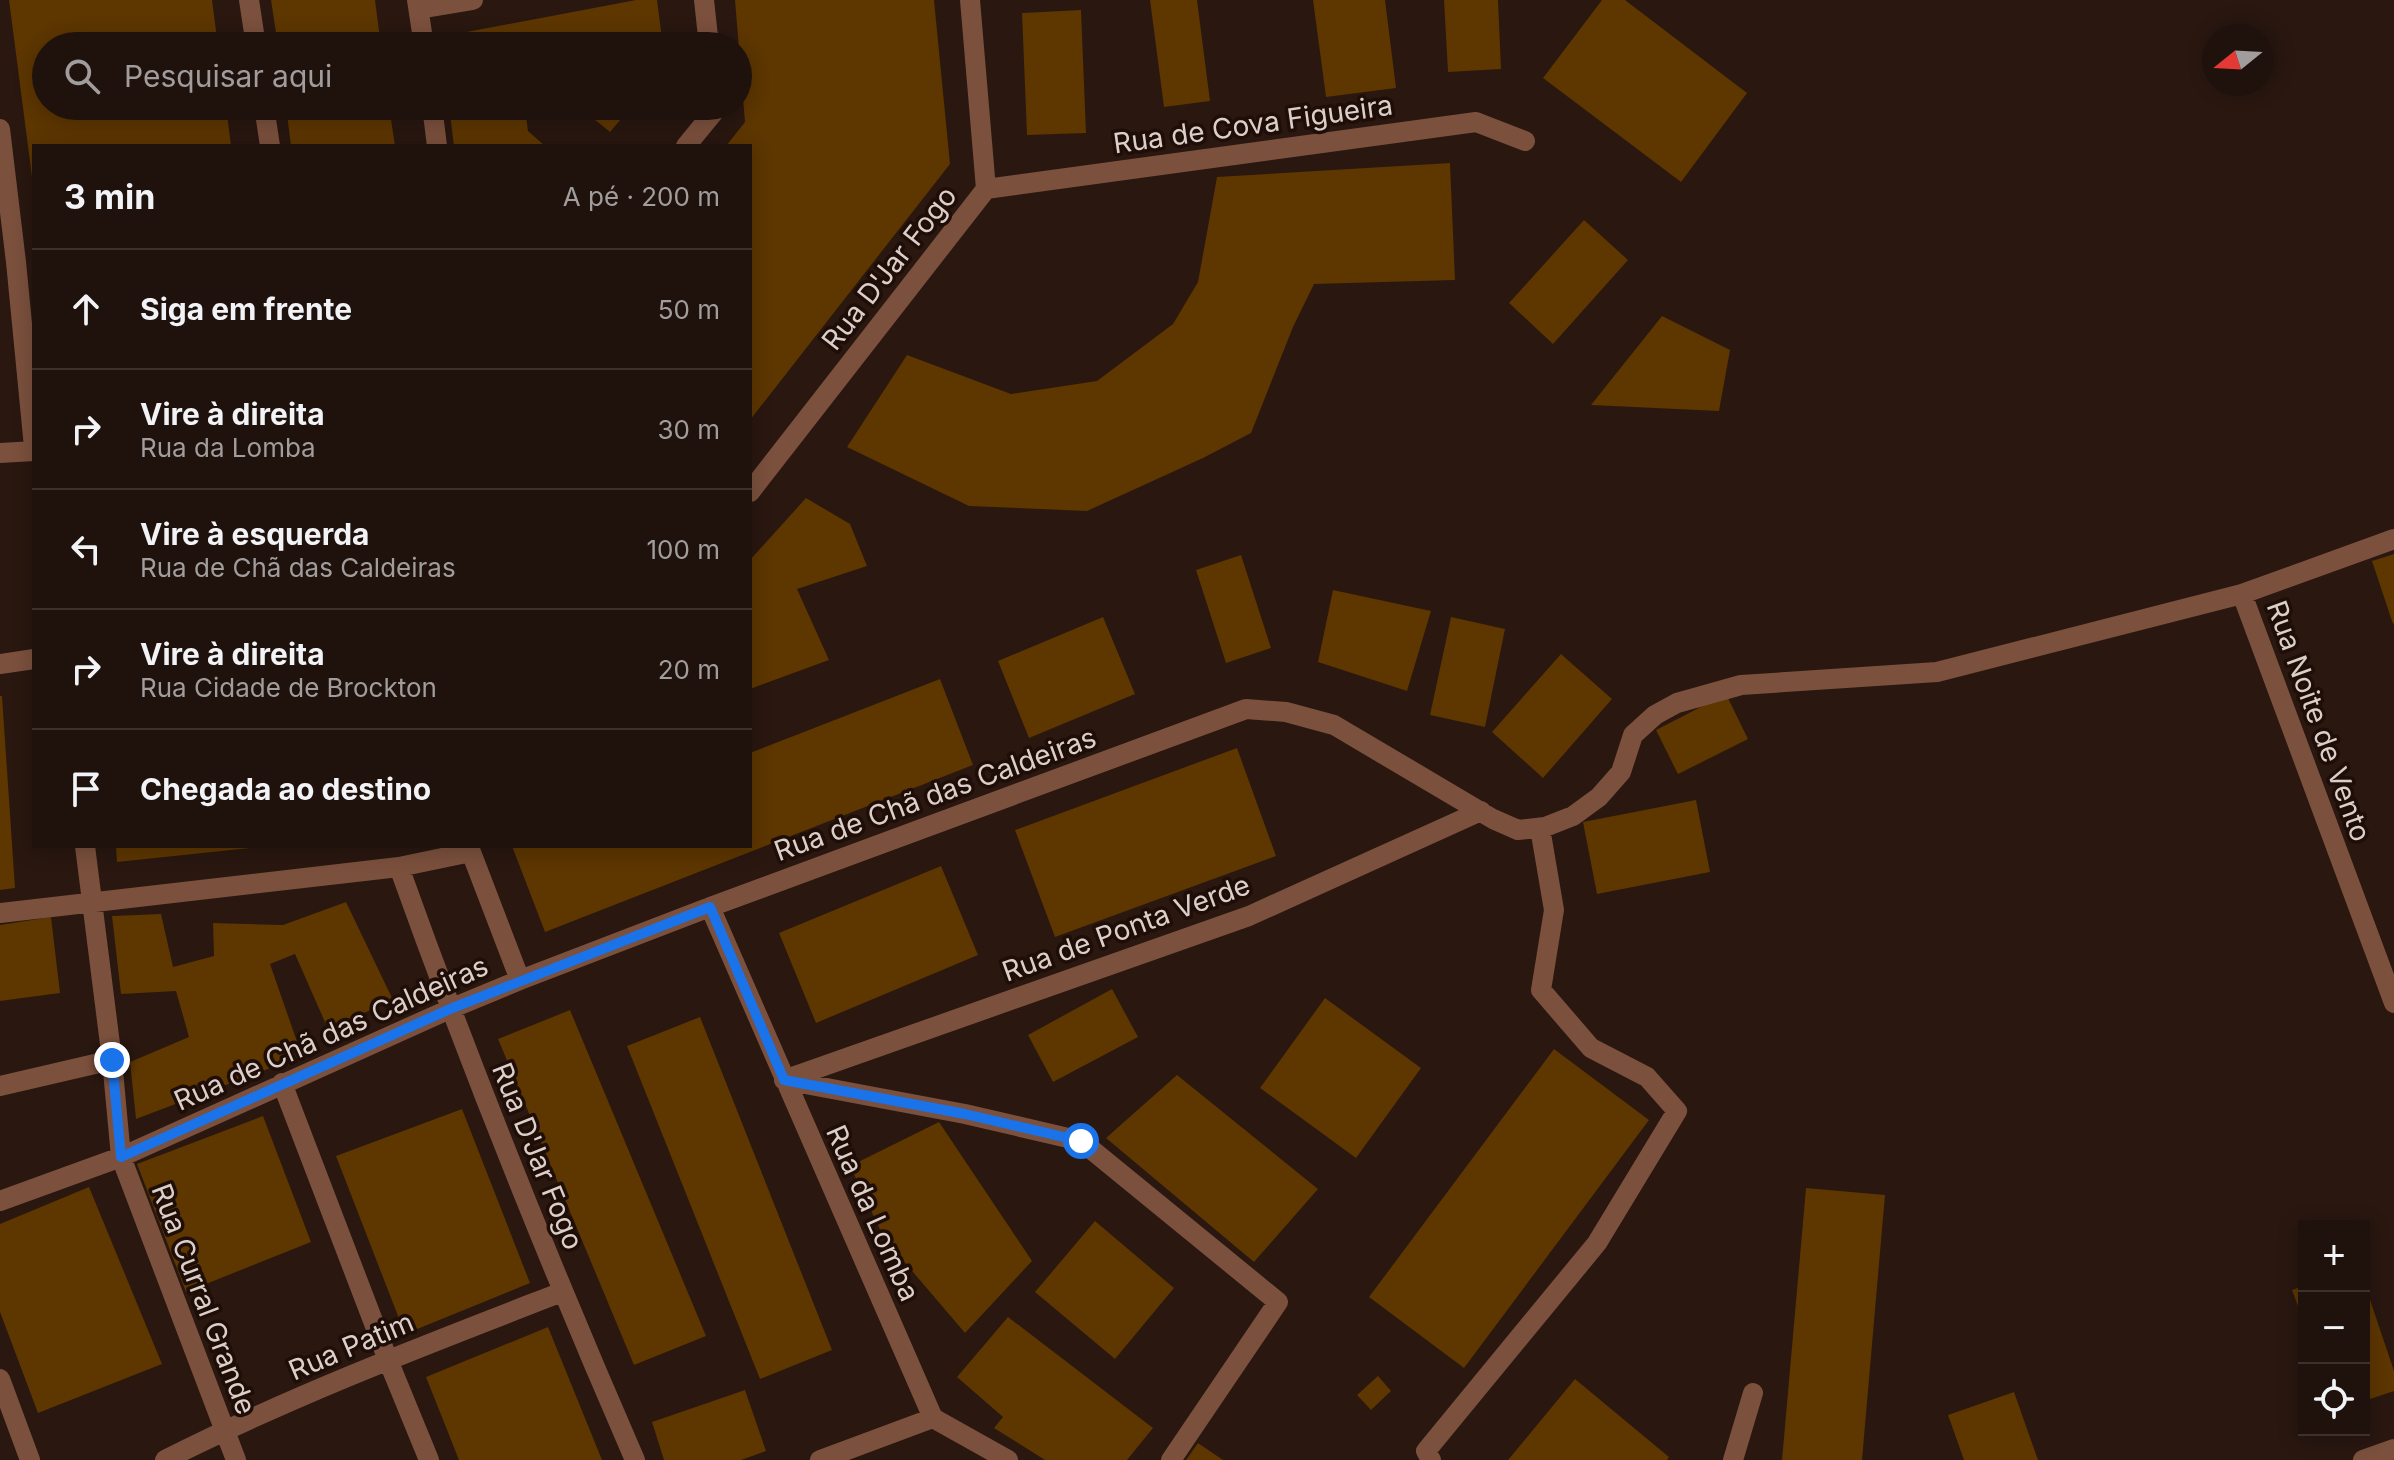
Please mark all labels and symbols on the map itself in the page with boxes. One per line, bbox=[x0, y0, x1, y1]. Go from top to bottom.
north arrow bbox=[2202, 24, 2274, 96]
street label: Rua de Cova Figueira bbox=[1111, 88, 1395, 160]
street label: Rua D'Jar Fogo bbox=[815, 179, 963, 357]
street label: Rua Noite de Vento bbox=[2260, 596, 2378, 846]
street label: Rua de Chã das Caldeiras bbox=[769, 720, 1101, 868]
street label: Rua de Ponta Verde bbox=[997, 867, 1255, 989]
street label: Rua de Chã das Caldeiras bbox=[169, 948, 493, 1118]
route end bbox=[94, 1042, 130, 1078]
street label: Rua D'Jar Fogo bbox=[485, 1058, 591, 1254]
street label: Rua da Lomba bbox=[819, 1120, 927, 1306]
route start bbox=[1063, 1123, 1099, 1159]
street label: Rua Curral Grande bbox=[144, 1179, 264, 1419]
street label: Rua Patim bbox=[283, 1305, 419, 1387]

